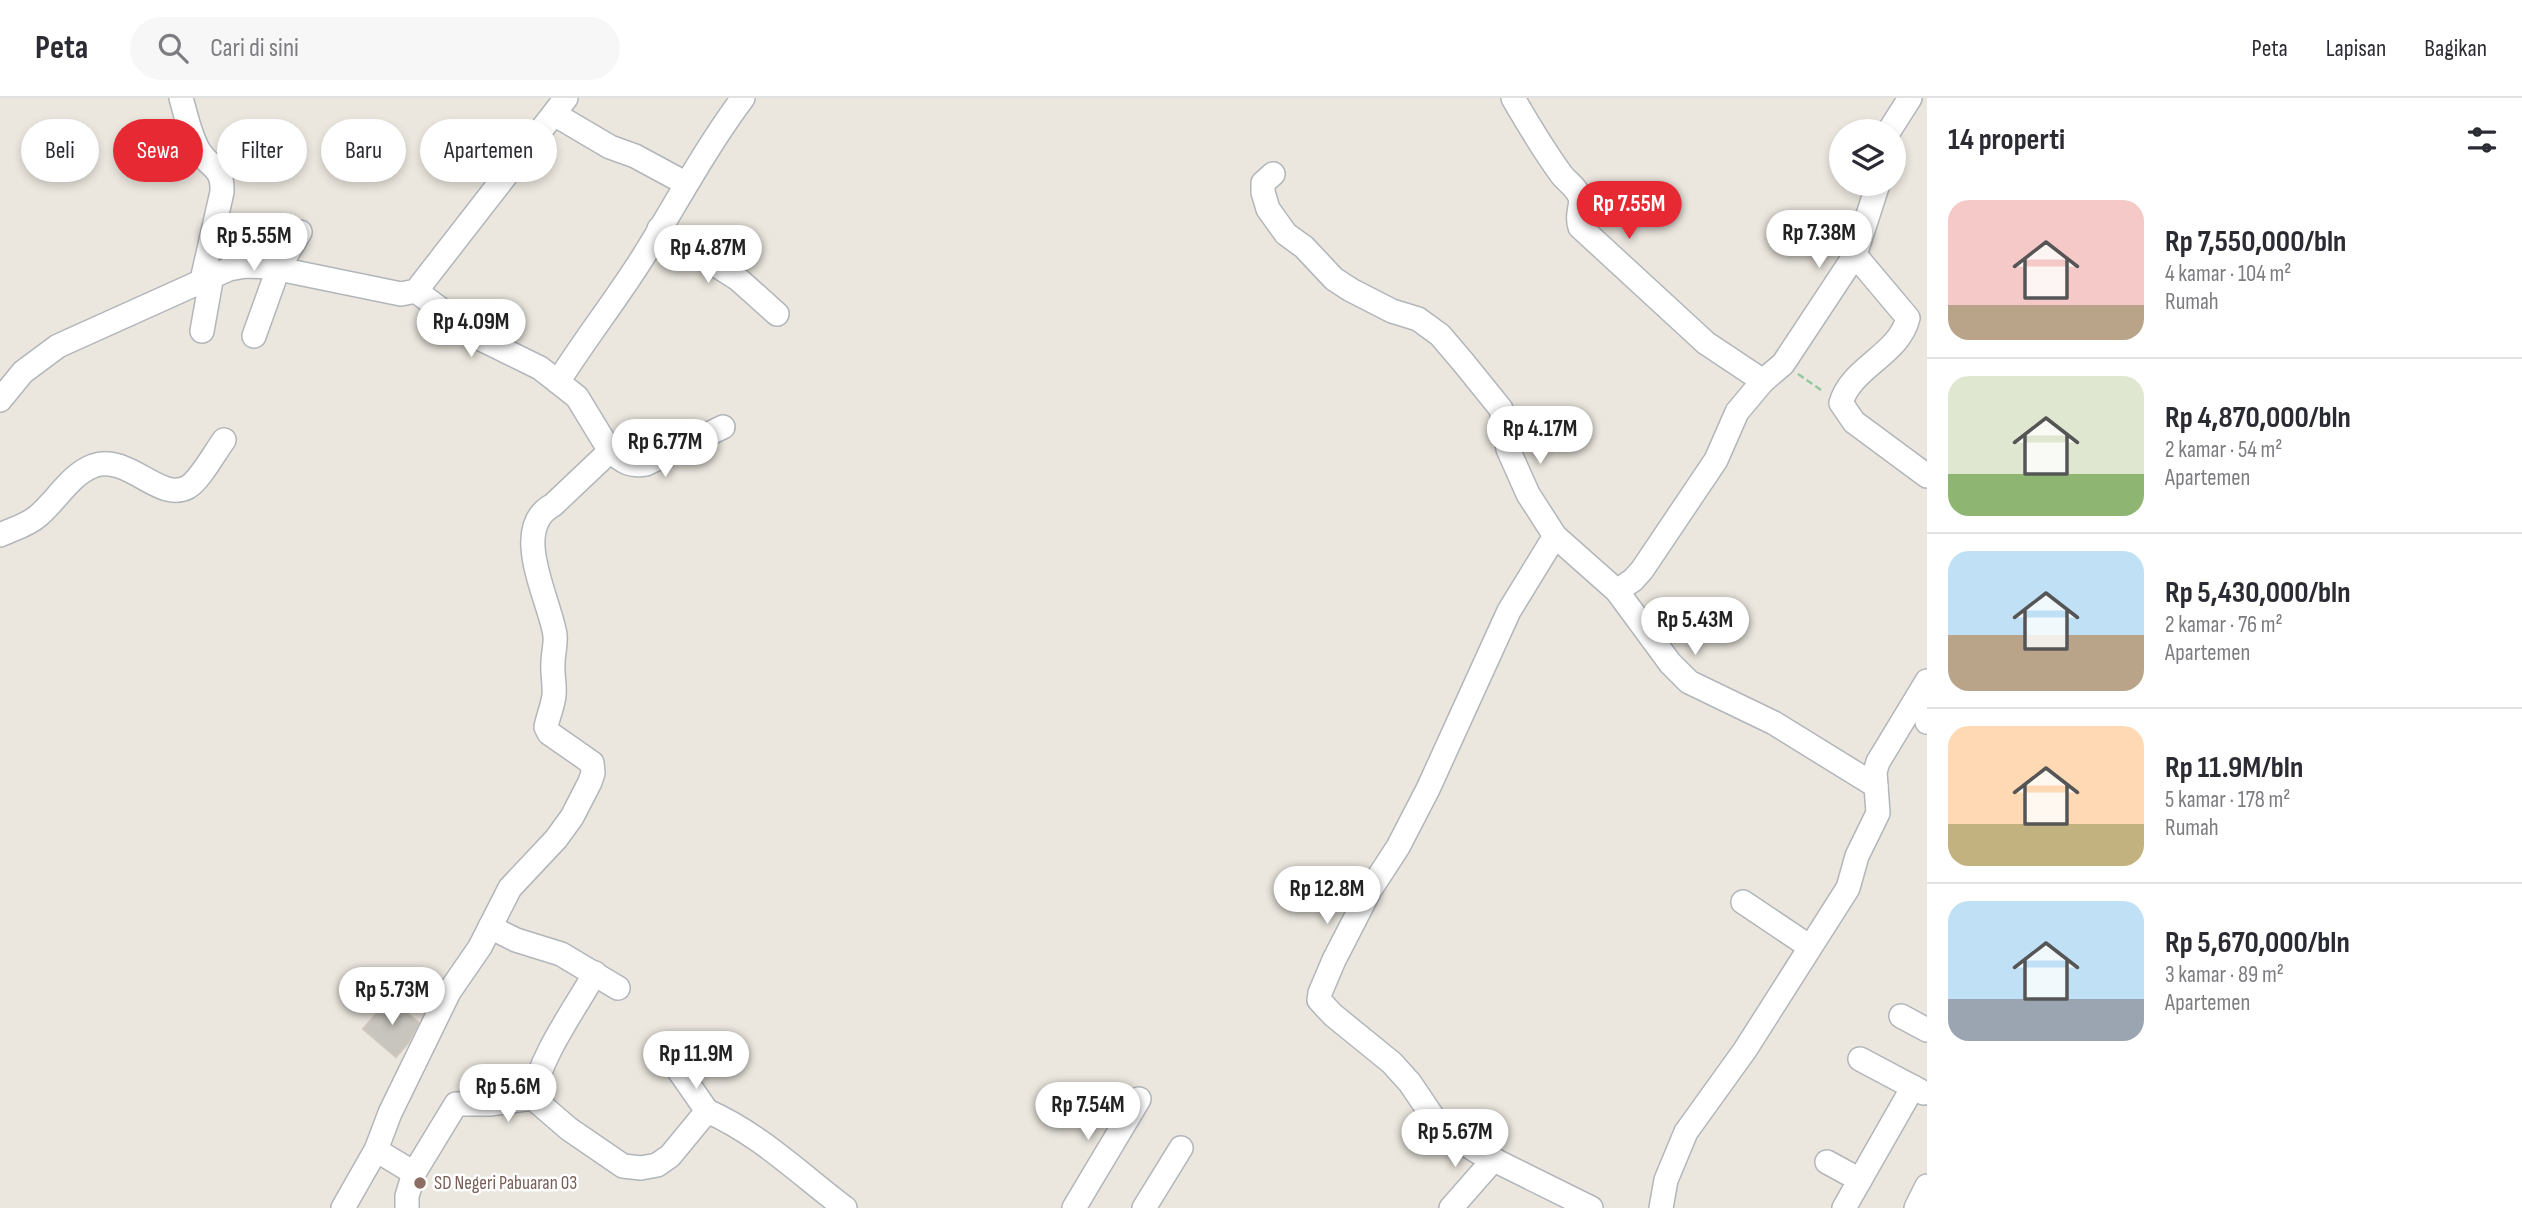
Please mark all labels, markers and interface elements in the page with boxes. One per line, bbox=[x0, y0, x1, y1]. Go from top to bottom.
search box bbox=[130, 17, 620, 80]
text: Peta bbox=[35, 28, 88, 68]
icon: search bbox=[154, 29, 192, 67]
text: Cari di sini bbox=[210, 33, 299, 64]
text: Peta bbox=[2252, 34, 2288, 63]
text: Lapisan bbox=[2326, 34, 2386, 63]
text: Bagikan bbox=[2424, 34, 2487, 63]
chip: Beli bbox=[21, 119, 99, 182]
chip: Sewa bbox=[113, 119, 203, 182]
chip: Filter bbox=[217, 119, 307, 182]
chip: Baru bbox=[321, 119, 406, 182]
chip: Apartemen bbox=[420, 119, 557, 182]
map controls bbox=[1829, 119, 1906, 196]
button: layers bbox=[1829, 119, 1906, 196]
icon: filters bbox=[2463, 121, 2501, 159]
text: 14 properti bbox=[1948, 122, 2065, 158]
pin: Rp 7.55M bbox=[1557, 181, 1701, 241]
text: Rp 7.55M bbox=[1593, 190, 1665, 218]
pin: Rp 7.38M bbox=[1747, 211, 1891, 270]
pin: Rp 5.55M bbox=[182, 214, 326, 273]
text: Rp 7.38M bbox=[1782, 219, 1856, 247]
text: Rp 5.55M bbox=[217, 222, 291, 250]
text: Rp 7,550,000/bln bbox=[2165, 224, 2346, 260]
pin: Rp 4.87M bbox=[636, 226, 780, 285]
icon: home bbox=[2004, 228, 2088, 312]
text: Rp 4.87M bbox=[670, 234, 746, 262]
text: 4 kamar · 104 m² bbox=[2165, 260, 2292, 288]
text: Rumah bbox=[2165, 288, 2219, 316]
pin: Rp 4.09M bbox=[399, 300, 543, 359]
text: Rp 4.09M bbox=[433, 308, 509, 336]
text: Rp 4,870,000/bln bbox=[2165, 400, 2351, 436]
icon: home bbox=[2004, 404, 2088, 488]
pin: Rp 4.17M bbox=[1468, 406, 1612, 466]
text: Rp 4.17M bbox=[1503, 415, 1577, 443]
pin: Rp 6.77M bbox=[593, 420, 737, 479]
text: Rp 6.77M bbox=[628, 428, 702, 456]
text: 2 kamar · 54 m² bbox=[2165, 436, 2282, 464]
text: Apartemen bbox=[2165, 464, 2250, 492]
text: Rp 5,430,000/bln bbox=[2165, 575, 2351, 611]
icon: home bbox=[2004, 579, 2088, 663]
pin: Rp 5.43M bbox=[1623, 598, 1767, 657]
text: Rp 5.43M bbox=[1657, 606, 1733, 634]
text: 2 kamar · 76 m² bbox=[2165, 611, 2283, 639]
text: Apartemen bbox=[2165, 639, 2250, 667]
text: Rp 11.9M/bln bbox=[2165, 750, 2303, 786]
icon: home bbox=[2004, 754, 2088, 838]
text: 5 kamar · 178 m² bbox=[2165, 786, 2290, 814]
text: Rumah bbox=[2165, 814, 2219, 842]
pin: Rp 12.8M bbox=[1255, 866, 1399, 926]
text: Rp 12.8M bbox=[1290, 875, 1364, 903]
text: Rp 5,670,000/bln bbox=[2165, 925, 2350, 961]
icon: home bbox=[2004, 929, 2088, 1013]
text: 3 kamar · 89 m² bbox=[2165, 961, 2284, 989]
pin: Rp 5.73M bbox=[320, 968, 464, 1027]
text: Rp 5.73M bbox=[355, 976, 429, 1004]
text: Apartemen bbox=[2165, 989, 2250, 1017]
pin: Rp 11.9M bbox=[624, 1032, 768, 1091]
text: Rp 11.9M bbox=[659, 1040, 733, 1068]
pin: Rp 5.6M bbox=[443, 1065, 573, 1124]
text: Rp 5.6M bbox=[475, 1073, 541, 1101]
pin: Rp 7.54M bbox=[1016, 1082, 1160, 1142]
text: Rp 7.54M bbox=[1051, 1091, 1125, 1119]
pin: Rp 5.67M bbox=[1383, 1110, 1527, 1169]
text: Rp 5.67M bbox=[1417, 1118, 1493, 1146]
place label: SD Negeri Pabuaran 03 bbox=[434, 1172, 577, 1195]
marker: SD Negeri Pabuaran 03 bbox=[412, 1175, 428, 1191]

